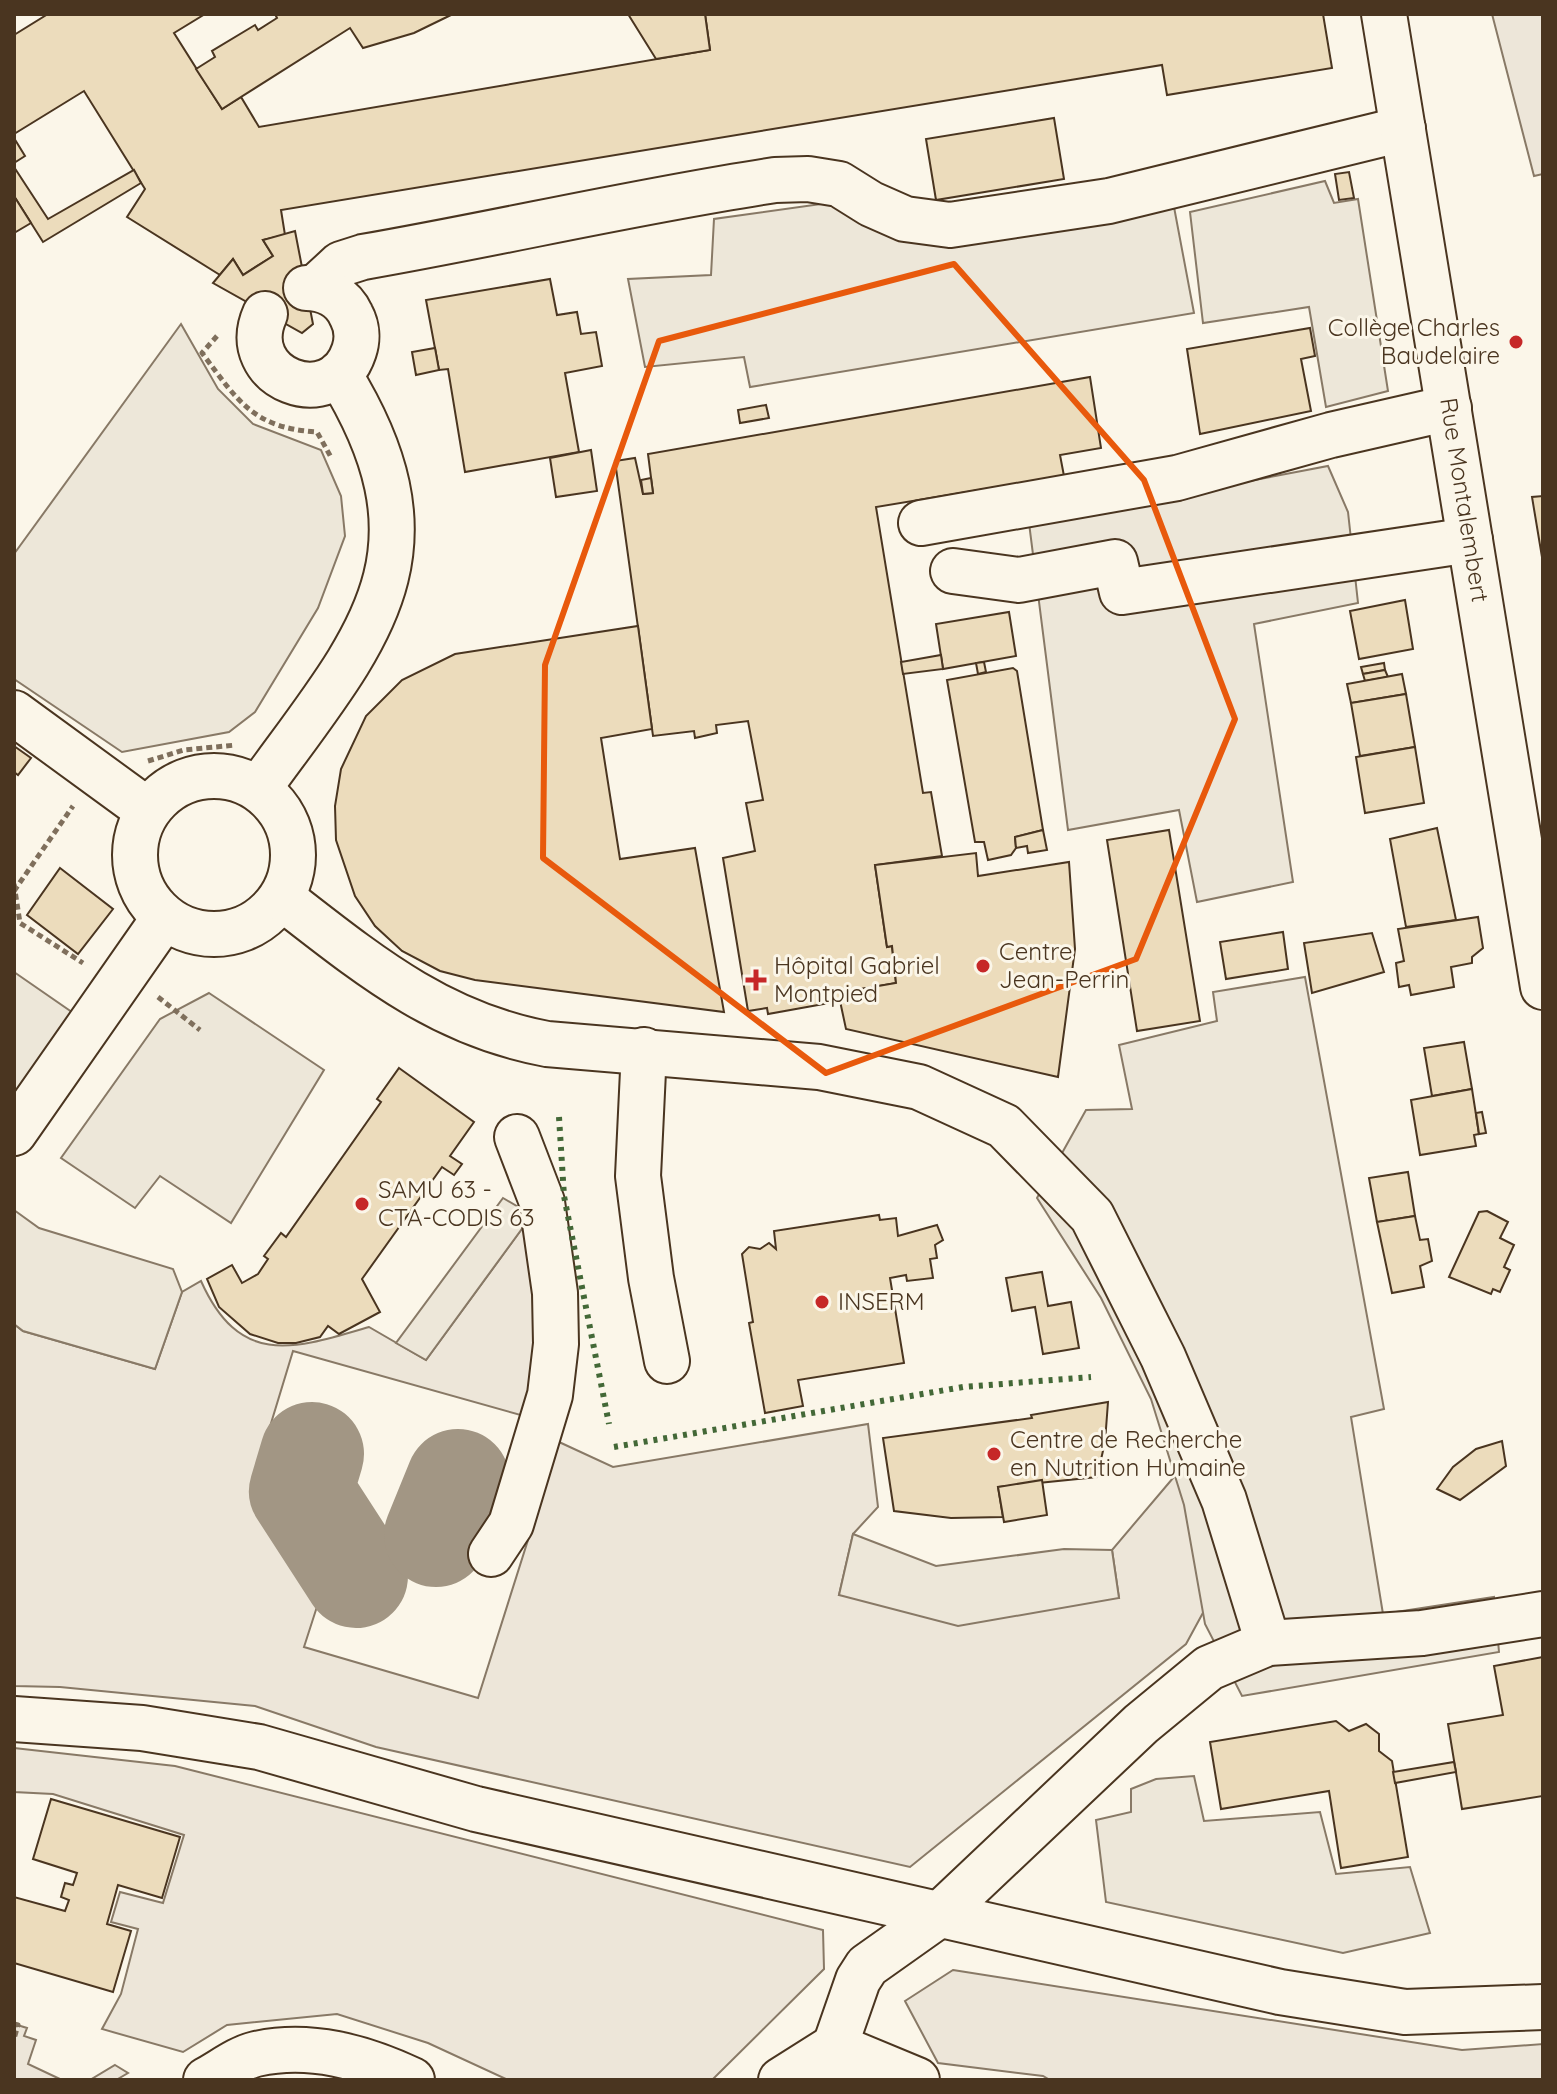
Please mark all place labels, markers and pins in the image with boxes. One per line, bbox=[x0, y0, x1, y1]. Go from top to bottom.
place label: Collège Charles Baudelaire bbox=[1328, 312, 1500, 370]
marker: Collège Charles Baudelaire bbox=[1507, 333, 1525, 351]
place label: Centre Jean-Perrin bbox=[999, 936, 1129, 994]
place label: Hôpital Gabriel Montpied bbox=[774, 950, 940, 1008]
marker: Centre Jean-Perrin bbox=[974, 957, 992, 975]
marker: Hôpital Gabriel Montpied bbox=[745, 969, 767, 991]
place label: SAMU 63 - CTA-CODIS 63 bbox=[378, 1174, 535, 1232]
marker: SAMU 63 - CTA-CODIS 63 bbox=[353, 1195, 371, 1213]
place label: INSERM bbox=[838, 1286, 925, 1316]
marker: INSERM bbox=[813, 1293, 831, 1311]
place label: Centre de Recherche en Nutrition Humaine bbox=[1010, 1424, 1246, 1482]
marker: Centre de Recherche en Nutrition Humaine bbox=[985, 1445, 1003, 1463]

